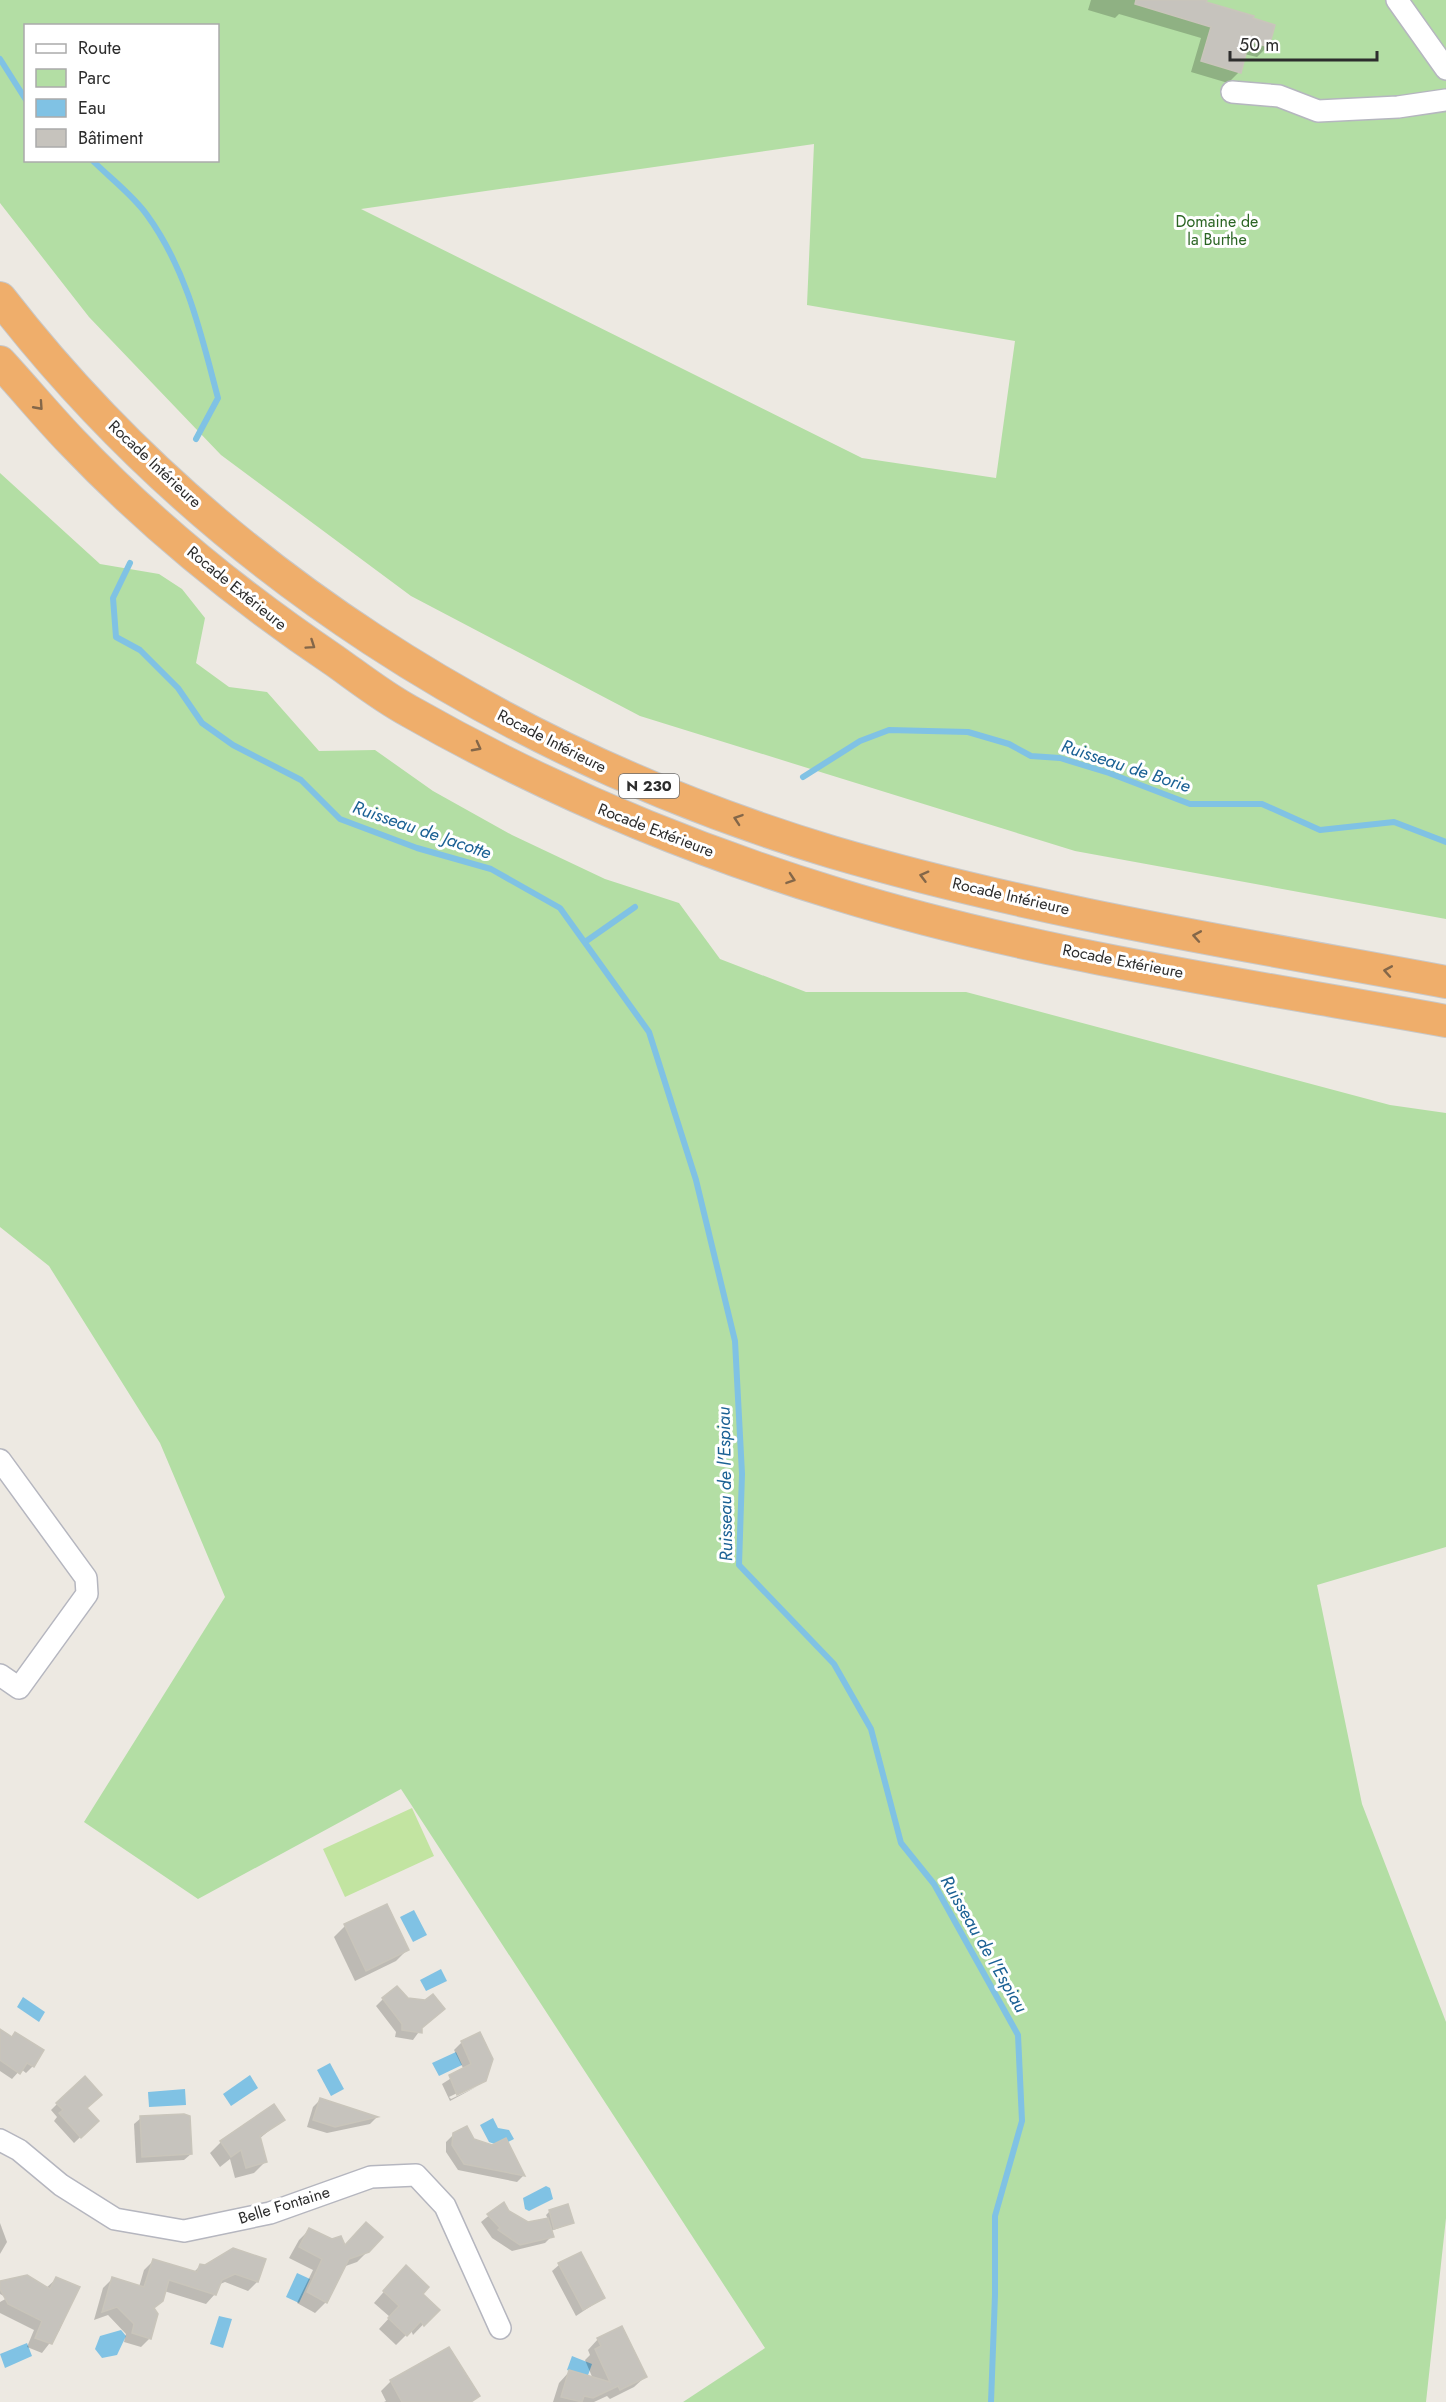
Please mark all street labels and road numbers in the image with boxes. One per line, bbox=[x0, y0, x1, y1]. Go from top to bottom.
street label: Rocade Intérieure bbox=[103, 415, 207, 513]
street label: Rocade Extérieure bbox=[182, 540, 292, 636]
street label: Rocade Intérieure bbox=[494, 704, 610, 778]
road number: N 230 bbox=[619, 774, 679, 798]
street label: Rocade Extérieure bbox=[595, 797, 717, 863]
street label: Rocade Intérieure bbox=[950, 871, 1072, 921]
street label: Rocade Extérieure bbox=[1061, 938, 1185, 984]
street label: Belle Fontaine bbox=[235, 2180, 333, 2230]

